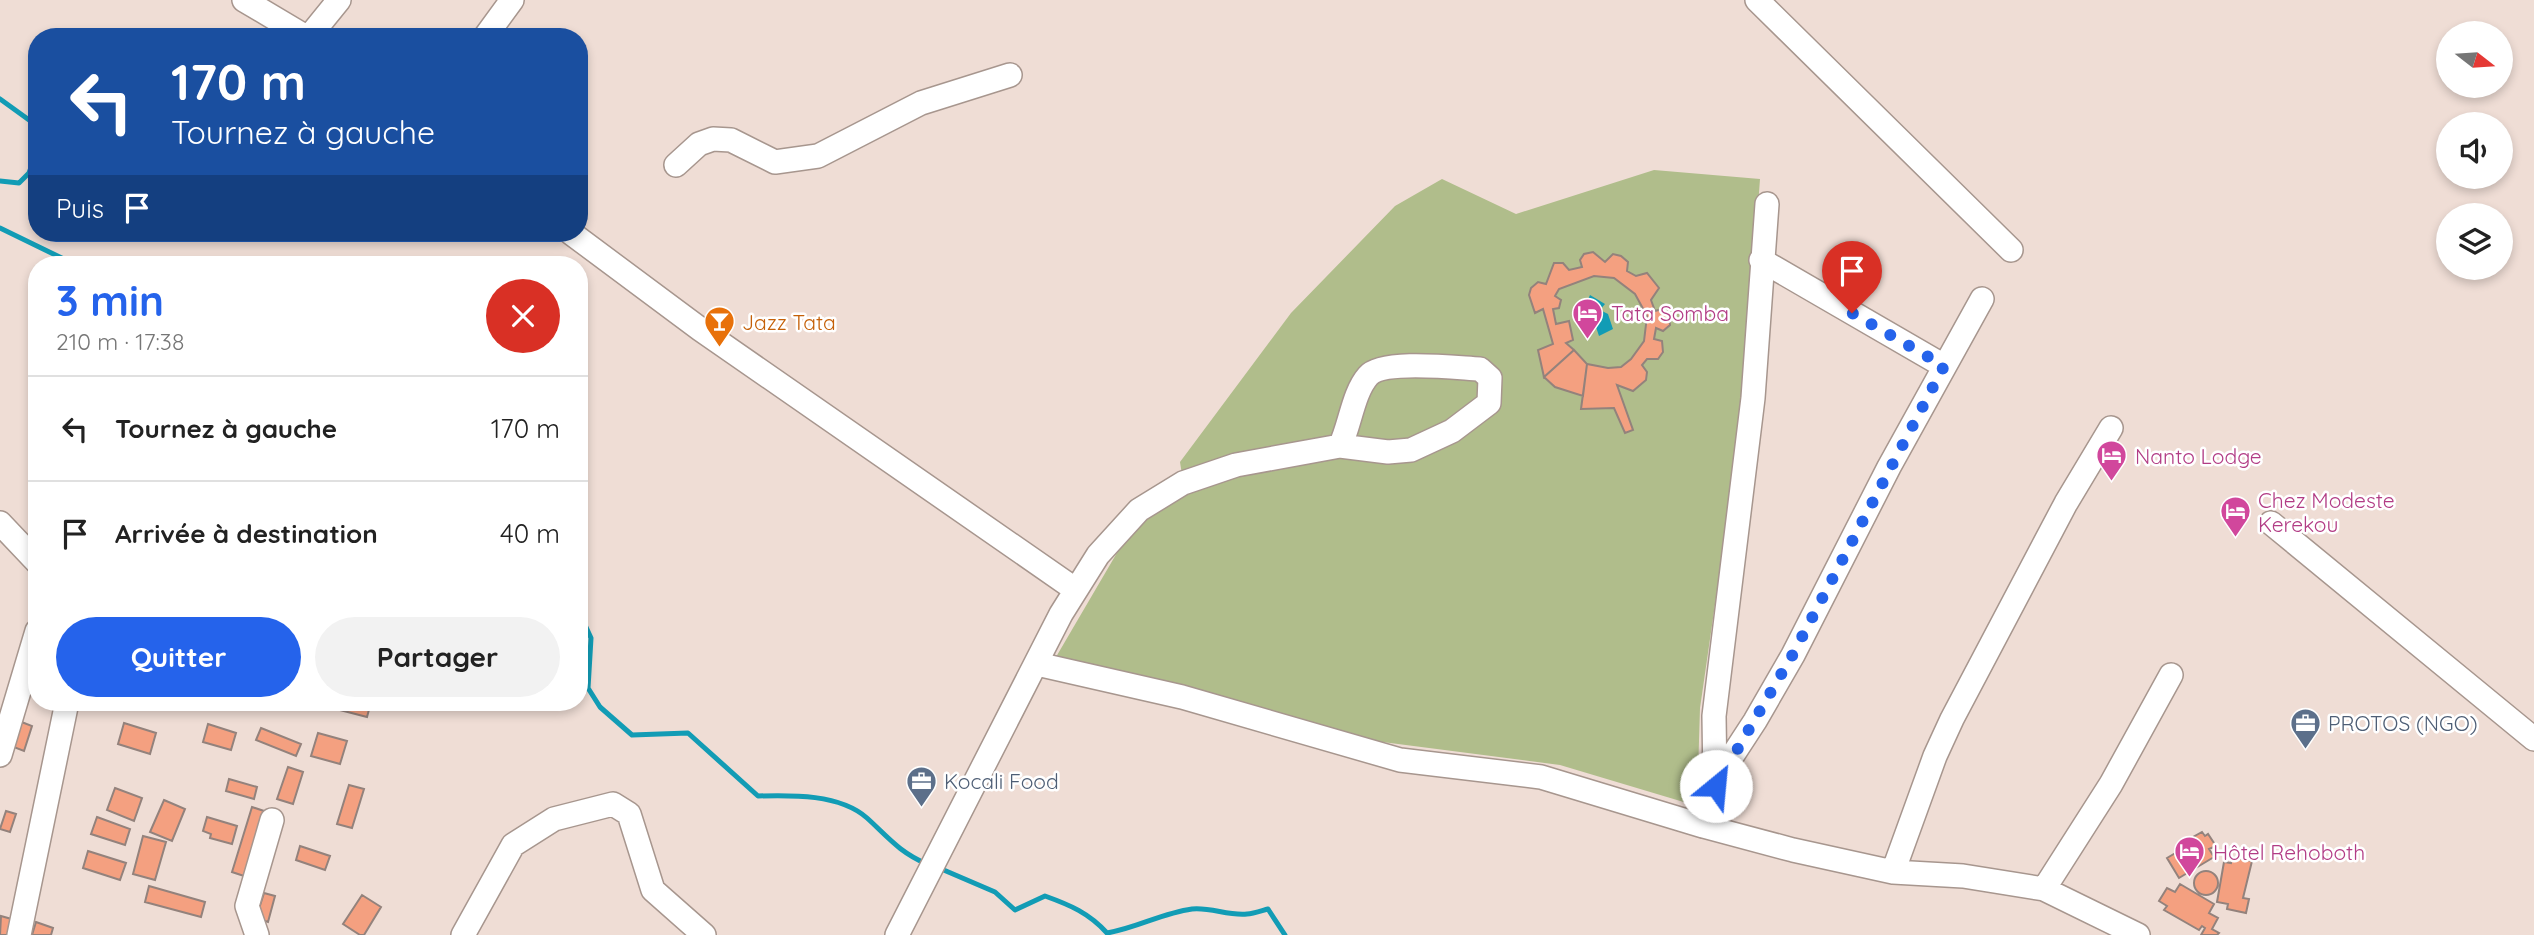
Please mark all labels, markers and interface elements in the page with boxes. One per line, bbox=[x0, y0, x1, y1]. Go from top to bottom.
north arrow bbox=[2436, 21, 2513, 98]
map controls bbox=[2436, 21, 2513, 280]
text: 170 m bbox=[171, 51, 306, 112]
icon: left bbox=[56, 56, 147, 147]
text: Tournez à gauche bbox=[171, 112, 435, 152]
button: sound bbox=[2436, 112, 2513, 189]
icon: arrive bbox=[118, 189, 156, 227]
text: Puis bbox=[56, 192, 104, 225]
button: layers bbox=[2436, 203, 2513, 280]
pin bbox=[1822, 241, 1882, 313]
icon: arrive bbox=[1833, 252, 1871, 290]
text: 3 min bbox=[56, 274, 164, 327]
button: close bbox=[486, 279, 560, 353]
hotel icon: Tata Somba bbox=[1571, 296, 1605, 340]
place label: Tata Somba bbox=[1611, 300, 1729, 326]
bar icon: Jazz Tata bbox=[702, 305, 736, 349]
place label: Jazz Tata bbox=[742, 309, 836, 335]
text: 210 m · 17:38 bbox=[56, 327, 184, 356]
icon: left bbox=[56, 410, 94, 448]
text: Tournez à gauche bbox=[115, 412, 337, 445]
text: 170 m bbox=[491, 412, 560, 445]
hotel icon: Nanto Lodge bbox=[2095, 439, 2129, 483]
place label: Nanto Lodge bbox=[2135, 443, 2262, 469]
place label: Chez Modeste Kerekou bbox=[2258, 487, 2395, 537]
hotel icon: Chez Modeste Kerekou bbox=[2218, 495, 2252, 539]
icon: arrive bbox=[56, 515, 94, 553]
text: Arrivée à destination bbox=[115, 517, 378, 550]
text: 40 m bbox=[500, 517, 560, 550]
button: Quitter bbox=[56, 617, 301, 697]
button: Partager bbox=[315, 617, 560, 697]
office icon: PROTOS (NGO) bbox=[2288, 706, 2322, 750]
place label: PROTOS (NGO) bbox=[2328, 710, 2478, 736]
position arrow bbox=[1679, 749, 1753, 823]
office icon: Kocali Food bbox=[904, 764, 938, 808]
place label: Kocali Food bbox=[944, 768, 1059, 794]
hotel icon: Hôtel Rehoboth bbox=[2173, 835, 2207, 879]
place label: Hôtel Rehoboth bbox=[2213, 839, 2365, 865]

